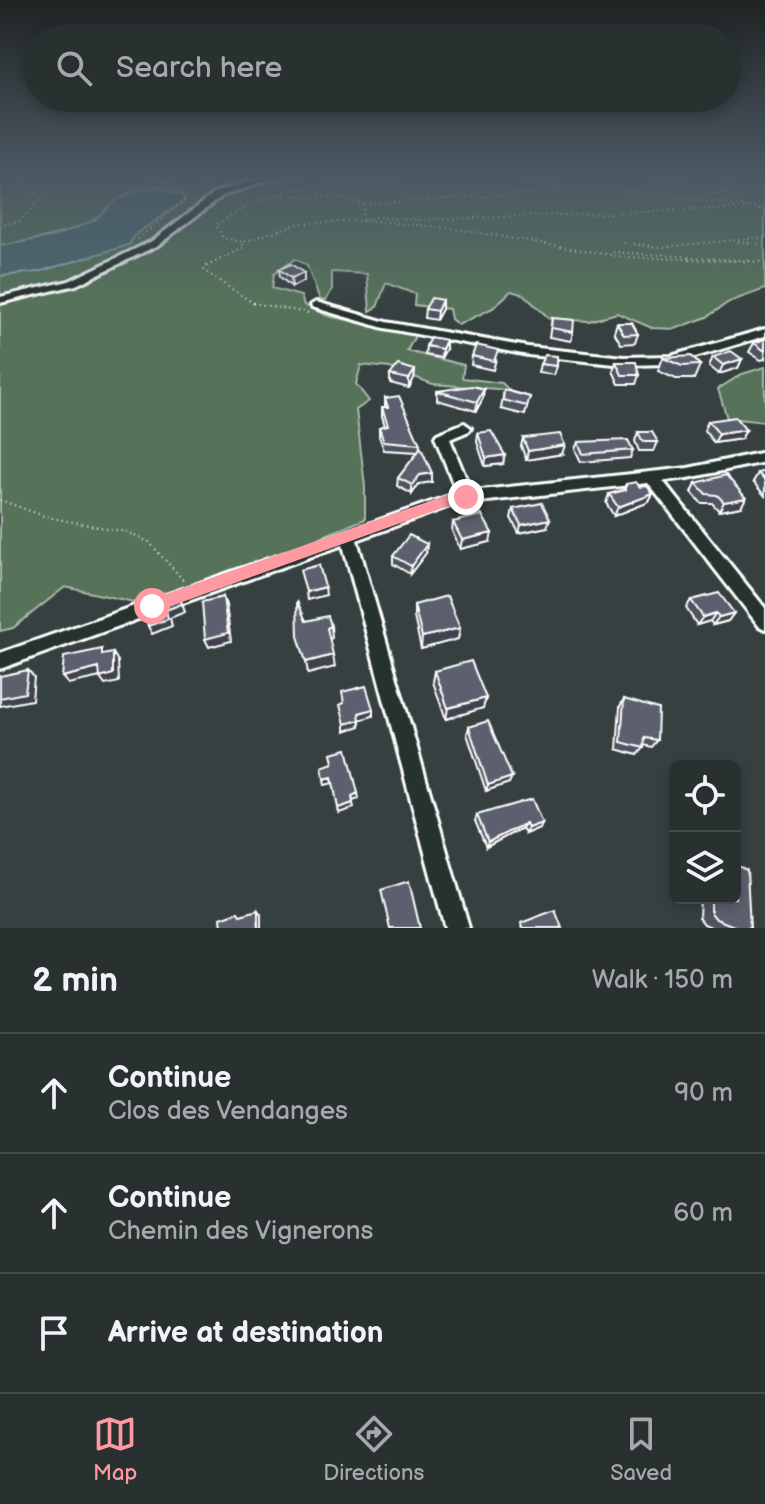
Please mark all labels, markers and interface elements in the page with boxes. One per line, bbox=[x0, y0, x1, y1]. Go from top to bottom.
search box bbox=[24, 24, 741, 112]
icon: search bbox=[52, 46, 96, 90]
text: Search here bbox=[116, 50, 282, 86]
route end bbox=[448, 479, 484, 515]
route start bbox=[134, 588, 170, 624]
map controls bbox=[669, 760, 741, 904]
button: locate bbox=[669, 760, 741, 832]
button: layers bbox=[669, 832, 741, 904]
text: 2 min bbox=[32, 960, 118, 1001]
text: Walk · 150 m bbox=[592, 965, 733, 996]
text: Continue bbox=[108, 1060, 231, 1096]
icon: ahead bbox=[32, 1071, 76, 1115]
text: 90 m bbox=[674, 1078, 733, 1109]
text: Clos des Vendanges bbox=[108, 1096, 348, 1127]
text: Continue bbox=[108, 1180, 231, 1216]
icon: ahead bbox=[32, 1191, 76, 1235]
text: 60 m bbox=[673, 1198, 733, 1229]
text: Chemin des Vignerons bbox=[108, 1216, 373, 1247]
icon: arrive bbox=[32, 1311, 76, 1355]
text: Arrive at destination bbox=[108, 1315, 384, 1351]
tab: Map bbox=[93, 1412, 137, 1487]
tab: Directions bbox=[323, 1412, 424, 1487]
tab: Saved bbox=[610, 1412, 672, 1487]

